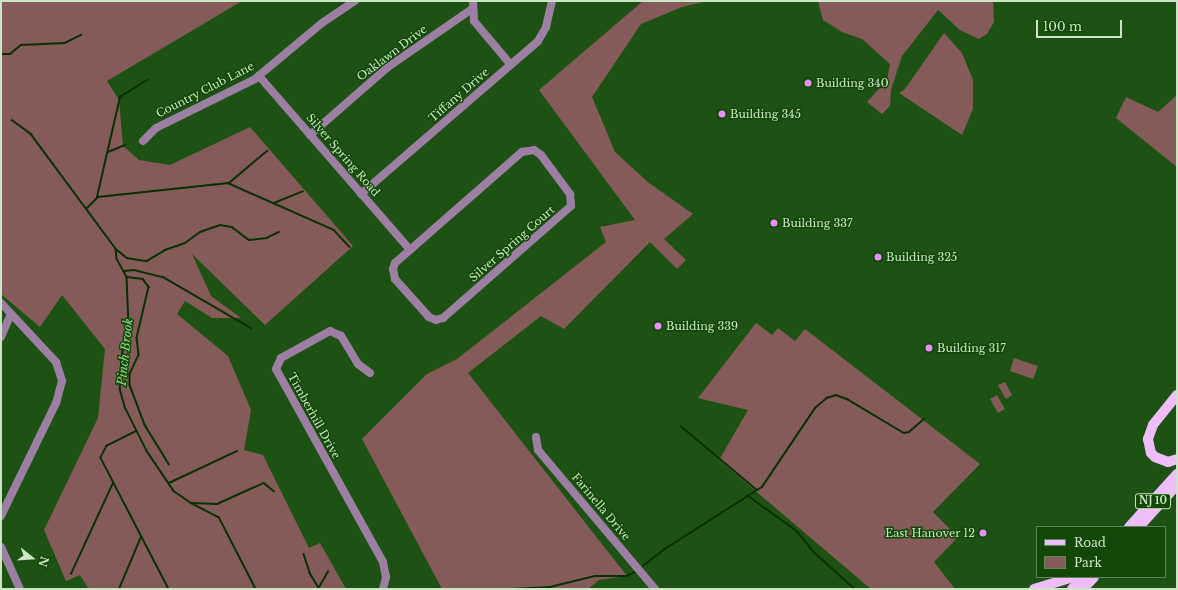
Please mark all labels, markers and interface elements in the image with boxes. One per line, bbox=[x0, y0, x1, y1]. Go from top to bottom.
scale bar bbox=[1038, 12, 1124, 38]
text: 100 m bbox=[1043, 19, 1082, 34]
street label: Oaklawn Drive bbox=[354, 22, 430, 84]
street label: Country Club Lane bbox=[154, 59, 256, 121]
street label: Tiffany Drive bbox=[426, 65, 492, 125]
place label: Building 340 bbox=[816, 76, 889, 90]
marker: Building 340 bbox=[803, 78, 813, 88]
place label: Building 345 bbox=[730, 107, 801, 121]
marker: Building 345 bbox=[717, 109, 727, 119]
street label: Silver Spring Road bbox=[303, 111, 383, 199]
street label: Silver Spring Court bbox=[466, 203, 558, 285]
place label: Building 337 bbox=[782, 216, 853, 230]
marker: Building 337 bbox=[769, 218, 779, 228]
place label: Building 325 bbox=[886, 250, 957, 264]
marker: Building 325 bbox=[873, 252, 883, 262]
water label: Pinch Brook bbox=[114, 318, 136, 386]
place label: Building 339 bbox=[666, 319, 738, 333]
marker: Building 339 bbox=[653, 321, 663, 331]
place label: Building 317 bbox=[937, 341, 1006, 355]
marker: Building 317 bbox=[924, 343, 934, 353]
street label: Timberhill Drive bbox=[285, 371, 343, 461]
street label: Farinella Drive bbox=[569, 471, 633, 543]
road number: NJ 10 bbox=[1134, 493, 1172, 509]
place label: East Hanover 12 bbox=[885, 526, 975, 540]
legend bbox=[1036, 526, 1166, 578]
marker: East Hanover 12 bbox=[978, 528, 988, 538]
text: Road bbox=[1074, 535, 1106, 550]
north arrow bbox=[12, 538, 52, 578]
text: N bbox=[35, 555, 52, 569]
text: Park bbox=[1074, 555, 1102, 570]

